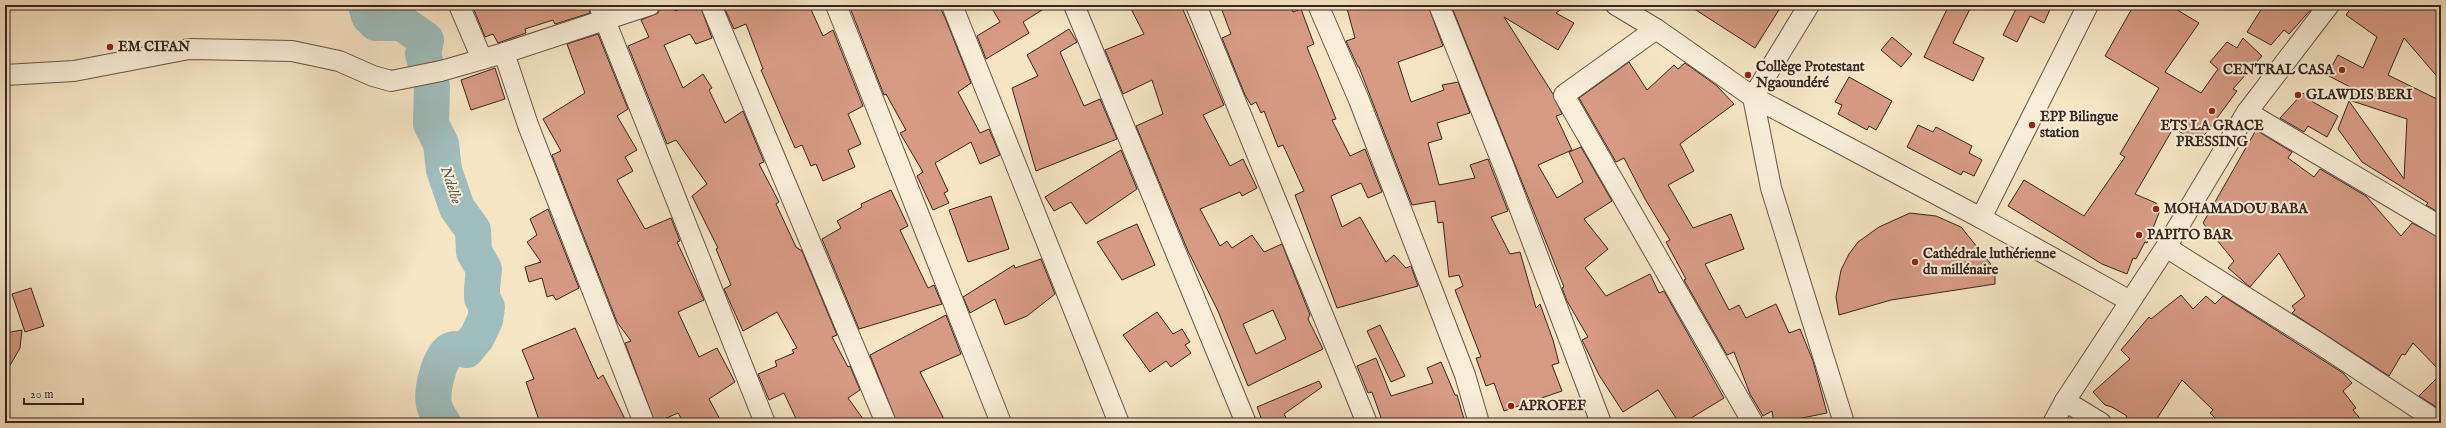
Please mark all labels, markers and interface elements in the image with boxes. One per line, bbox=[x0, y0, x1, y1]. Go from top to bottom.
place label: EM CIFAN bbox=[118, 38, 190, 56]
marker: EM CIFAN bbox=[105, 42, 115, 52]
place label: Collège Protestant Ngaoundéré bbox=[1755, 58, 1865, 92]
place label: CENTRAL CASA bbox=[2223, 61, 2336, 79]
marker: CENTRAL CASA bbox=[2337, 65, 2347, 75]
marker: Collège Protestant Ngaoundéré bbox=[1743, 70, 1753, 80]
place label: GLAWDIS BERI bbox=[2306, 86, 2412, 104]
marker: GLAWDIS BERI bbox=[2293, 90, 2303, 100]
marker: ETS LA GRACE PRESSING bbox=[2207, 106, 2217, 116]
place label: EPP Bilingue station bbox=[2040, 108, 2119, 142]
place label: ETS LA GRACE PRESSING bbox=[2160, 117, 2264, 151]
marker: EPP Bilingue station bbox=[2027, 120, 2037, 130]
water label: Ndelbe bbox=[436, 164, 466, 206]
place label: MOHAMADOU BABA bbox=[2164, 200, 2309, 218]
marker: MOHAMADOU BABA bbox=[2151, 204, 2161, 214]
place label: PAPITO BAR bbox=[2147, 226, 2234, 244]
marker: PAPITO BAR bbox=[2134, 230, 2144, 240]
place label: Cathédrale luthérienne du millénaire bbox=[1923, 245, 2056, 279]
marker: Cathédrale luthérienne du millénaire bbox=[1910, 257, 1920, 267]
scale bar bbox=[24, 380, 83, 406]
text: 20 m bbox=[30, 387, 53, 402]
place label: APROFEF bbox=[1518, 397, 1586, 415]
marker: APROFEF bbox=[1506, 401, 1516, 411]

